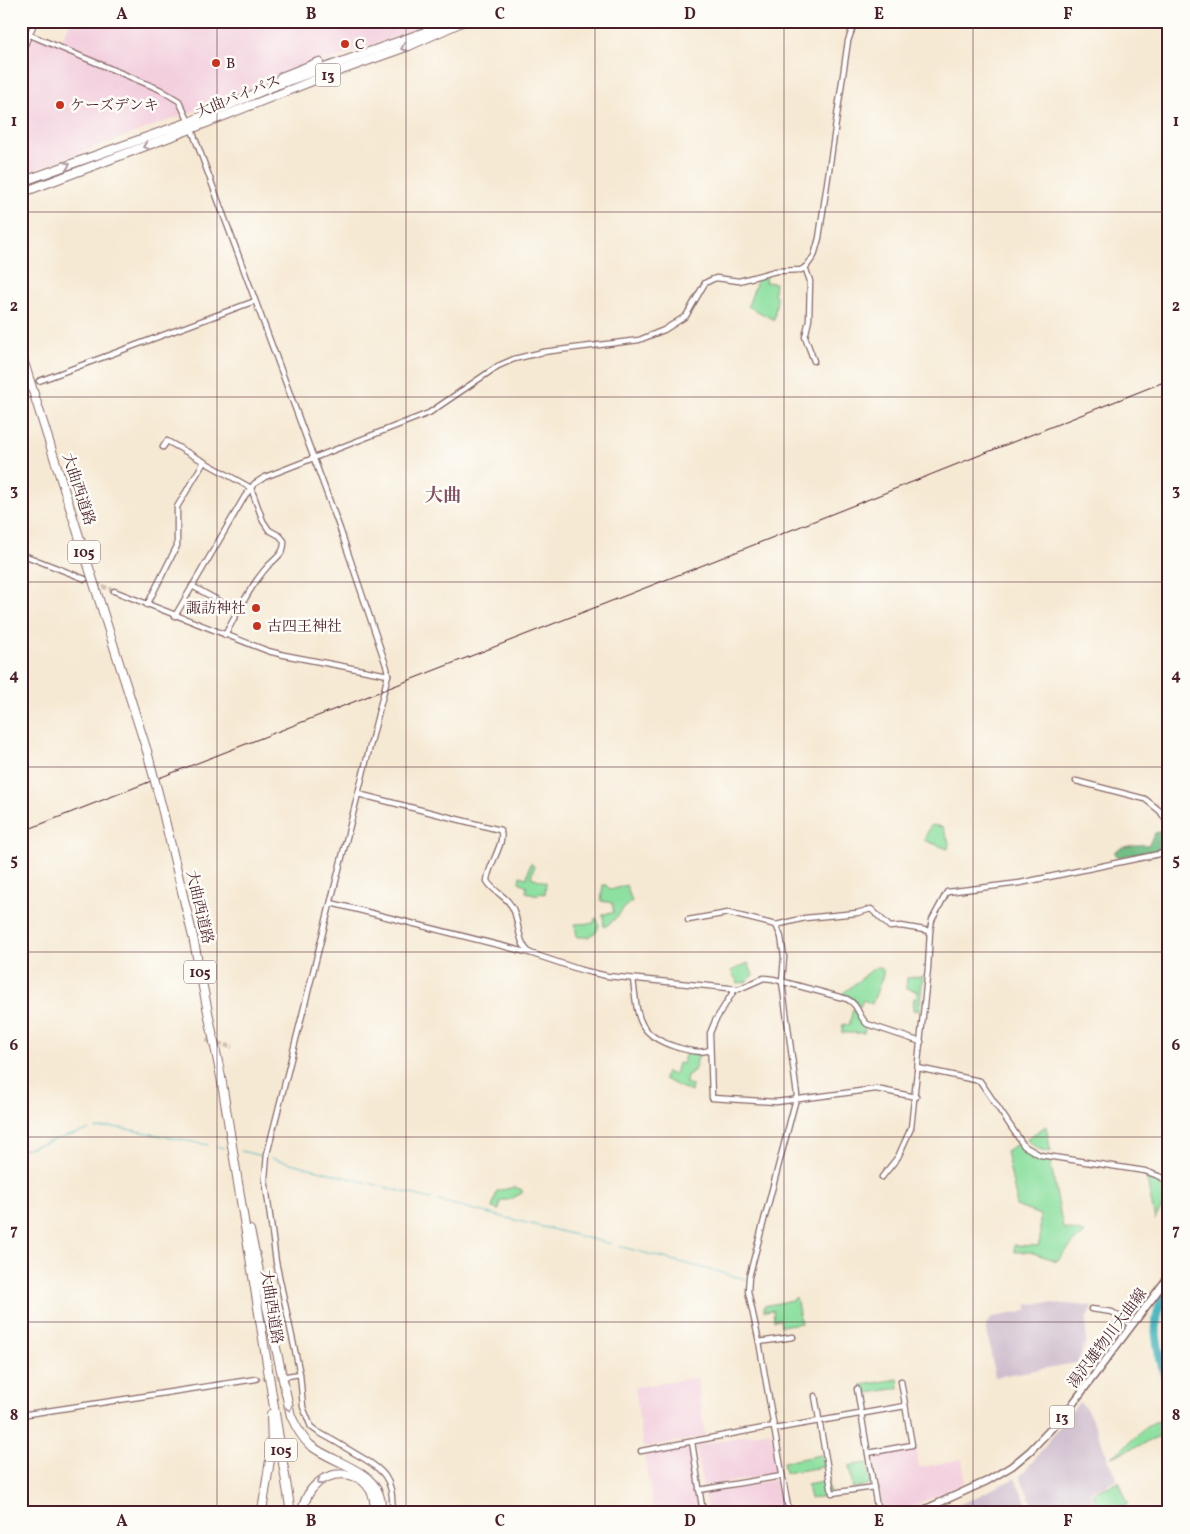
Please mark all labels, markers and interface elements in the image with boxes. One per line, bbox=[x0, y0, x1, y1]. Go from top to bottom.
text: A bbox=[116, 4, 128, 26]
text: B bbox=[306, 4, 317, 26]
text: C bbox=[495, 4, 505, 26]
text: D bbox=[684, 4, 696, 26]
text: E bbox=[874, 4, 884, 26]
text: F bbox=[1063, 4, 1073, 26]
place label: C bbox=[355, 35, 365, 56]
marker: C bbox=[339, 38, 351, 50]
one-way arrow bbox=[400, 42, 408, 52]
place label: B bbox=[226, 54, 235, 75]
marker: B bbox=[210, 57, 222, 69]
road number: 13 bbox=[316, 64, 340, 86]
street label: 大曲バイパス bbox=[193, 71, 284, 124]
place label: ケーズデンキ bbox=[70, 96, 159, 117]
marker: ケーズデンキ bbox=[54, 99, 66, 111]
text: 1 bbox=[11, 111, 17, 133]
text: 1 bbox=[1173, 111, 1179, 133]
one-way arrow bbox=[142, 140, 151, 151]
one-way arrow bbox=[62, 161, 71, 171]
text: 2 bbox=[10, 296, 18, 318]
text: 2 bbox=[1172, 296, 1180, 318]
street label: 大曲西道路 bbox=[56, 451, 99, 528]
text: 3 bbox=[10, 480, 18, 502]
text: 3 bbox=[1172, 480, 1180, 502]
district label: 大曲 bbox=[425, 484, 461, 509]
road number: 105 bbox=[68, 540, 100, 564]
place label: 諏訪神社 bbox=[186, 599, 246, 620]
marker: 諏訪神社 bbox=[250, 602, 262, 614]
place label: 古四王神社 bbox=[267, 617, 342, 638]
marker: 古四王神社 bbox=[251, 620, 263, 632]
text: 4 bbox=[9, 665, 19, 687]
text: 4 bbox=[1171, 665, 1181, 687]
text: 5 bbox=[10, 850, 18, 872]
text: 5 bbox=[1172, 850, 1180, 872]
street label: 大曲西道路 bbox=[180, 868, 217, 946]
road number: 105 bbox=[184, 960, 216, 984]
text: 6 bbox=[10, 1035, 19, 1057]
text: 6 bbox=[1172, 1035, 1181, 1057]
text: 7 bbox=[10, 1220, 18, 1242]
text: 7 bbox=[1172, 1220, 1180, 1242]
street label: 大曲西道路 bbox=[254, 1269, 287, 1346]
street label: 湯沢雄物川大曲線 bbox=[1064, 1285, 1153, 1393]
one-way arrow bbox=[283, 1403, 293, 1411]
text: 8 bbox=[10, 1405, 18, 1427]
road number: 13 bbox=[1050, 1405, 1074, 1428]
text: 8 bbox=[1172, 1405, 1180, 1427]
road number: 105 bbox=[265, 1438, 297, 1462]
one-way arrow bbox=[317, 1477, 326, 1485]
text: A bbox=[116, 1511, 128, 1533]
text: B bbox=[306, 1511, 317, 1533]
text: C bbox=[495, 1511, 505, 1533]
text: D bbox=[684, 1511, 696, 1533]
text: E bbox=[874, 1511, 884, 1533]
text: F bbox=[1063, 1511, 1073, 1533]

